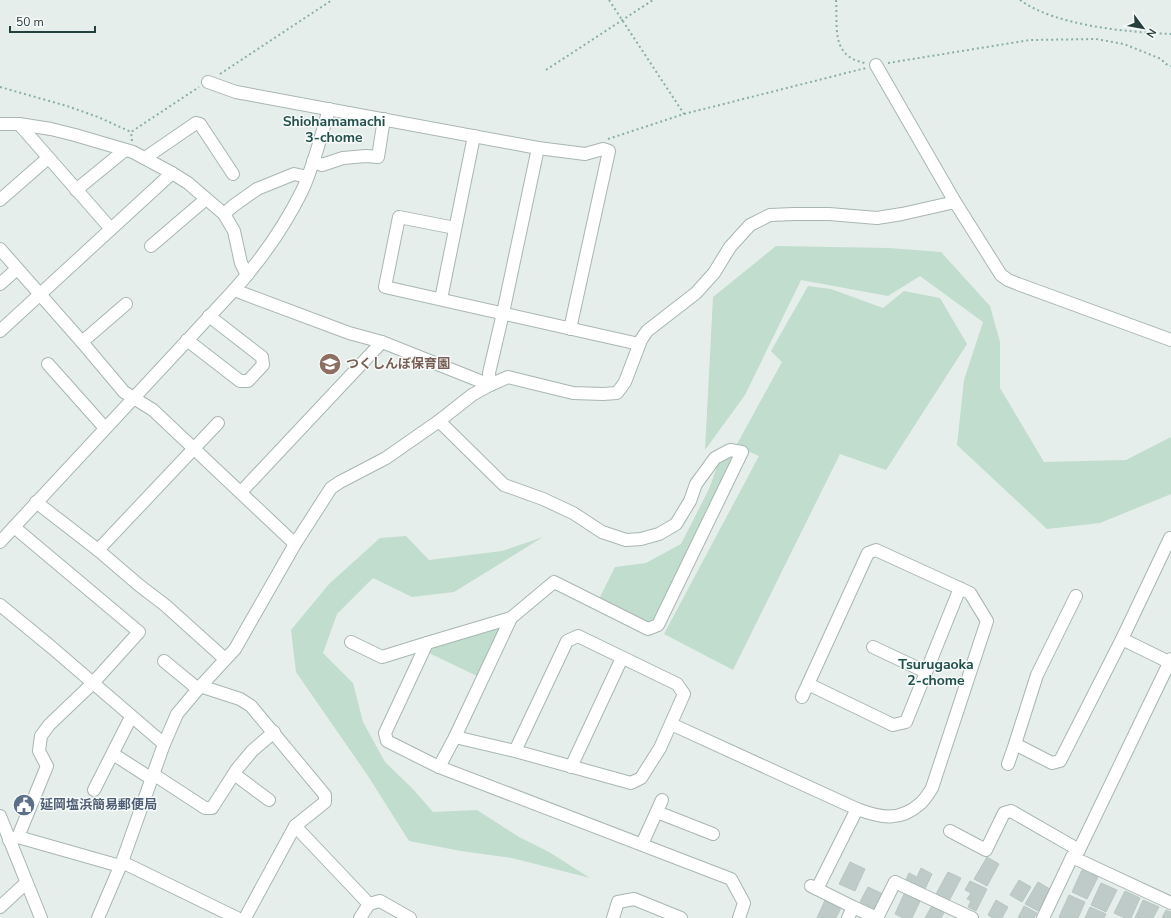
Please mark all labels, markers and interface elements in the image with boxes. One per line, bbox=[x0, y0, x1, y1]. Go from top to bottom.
scale bar bbox=[10, 8, 95, 34]
north arrow bbox=[1123, 8, 1163, 48]
text: 50 m bbox=[16, 14, 44, 30]
text: N bbox=[1143, 26, 1160, 41]
district label: Shiohamamachi 3-chome bbox=[283, 112, 385, 147]
school or university icon: つくしんぼ保育園 bbox=[317, 351, 343, 377]
place label: つくしんぼ保育園 bbox=[346, 355, 450, 373]
district label: Tsurugaoka 2-chome bbox=[898, 655, 974, 690]
public building icon: 延岡塩浜簡易郵便局 bbox=[11, 792, 37, 818]
place label: 延岡塩浜簡易郵便局 bbox=[40, 796, 157, 814]

